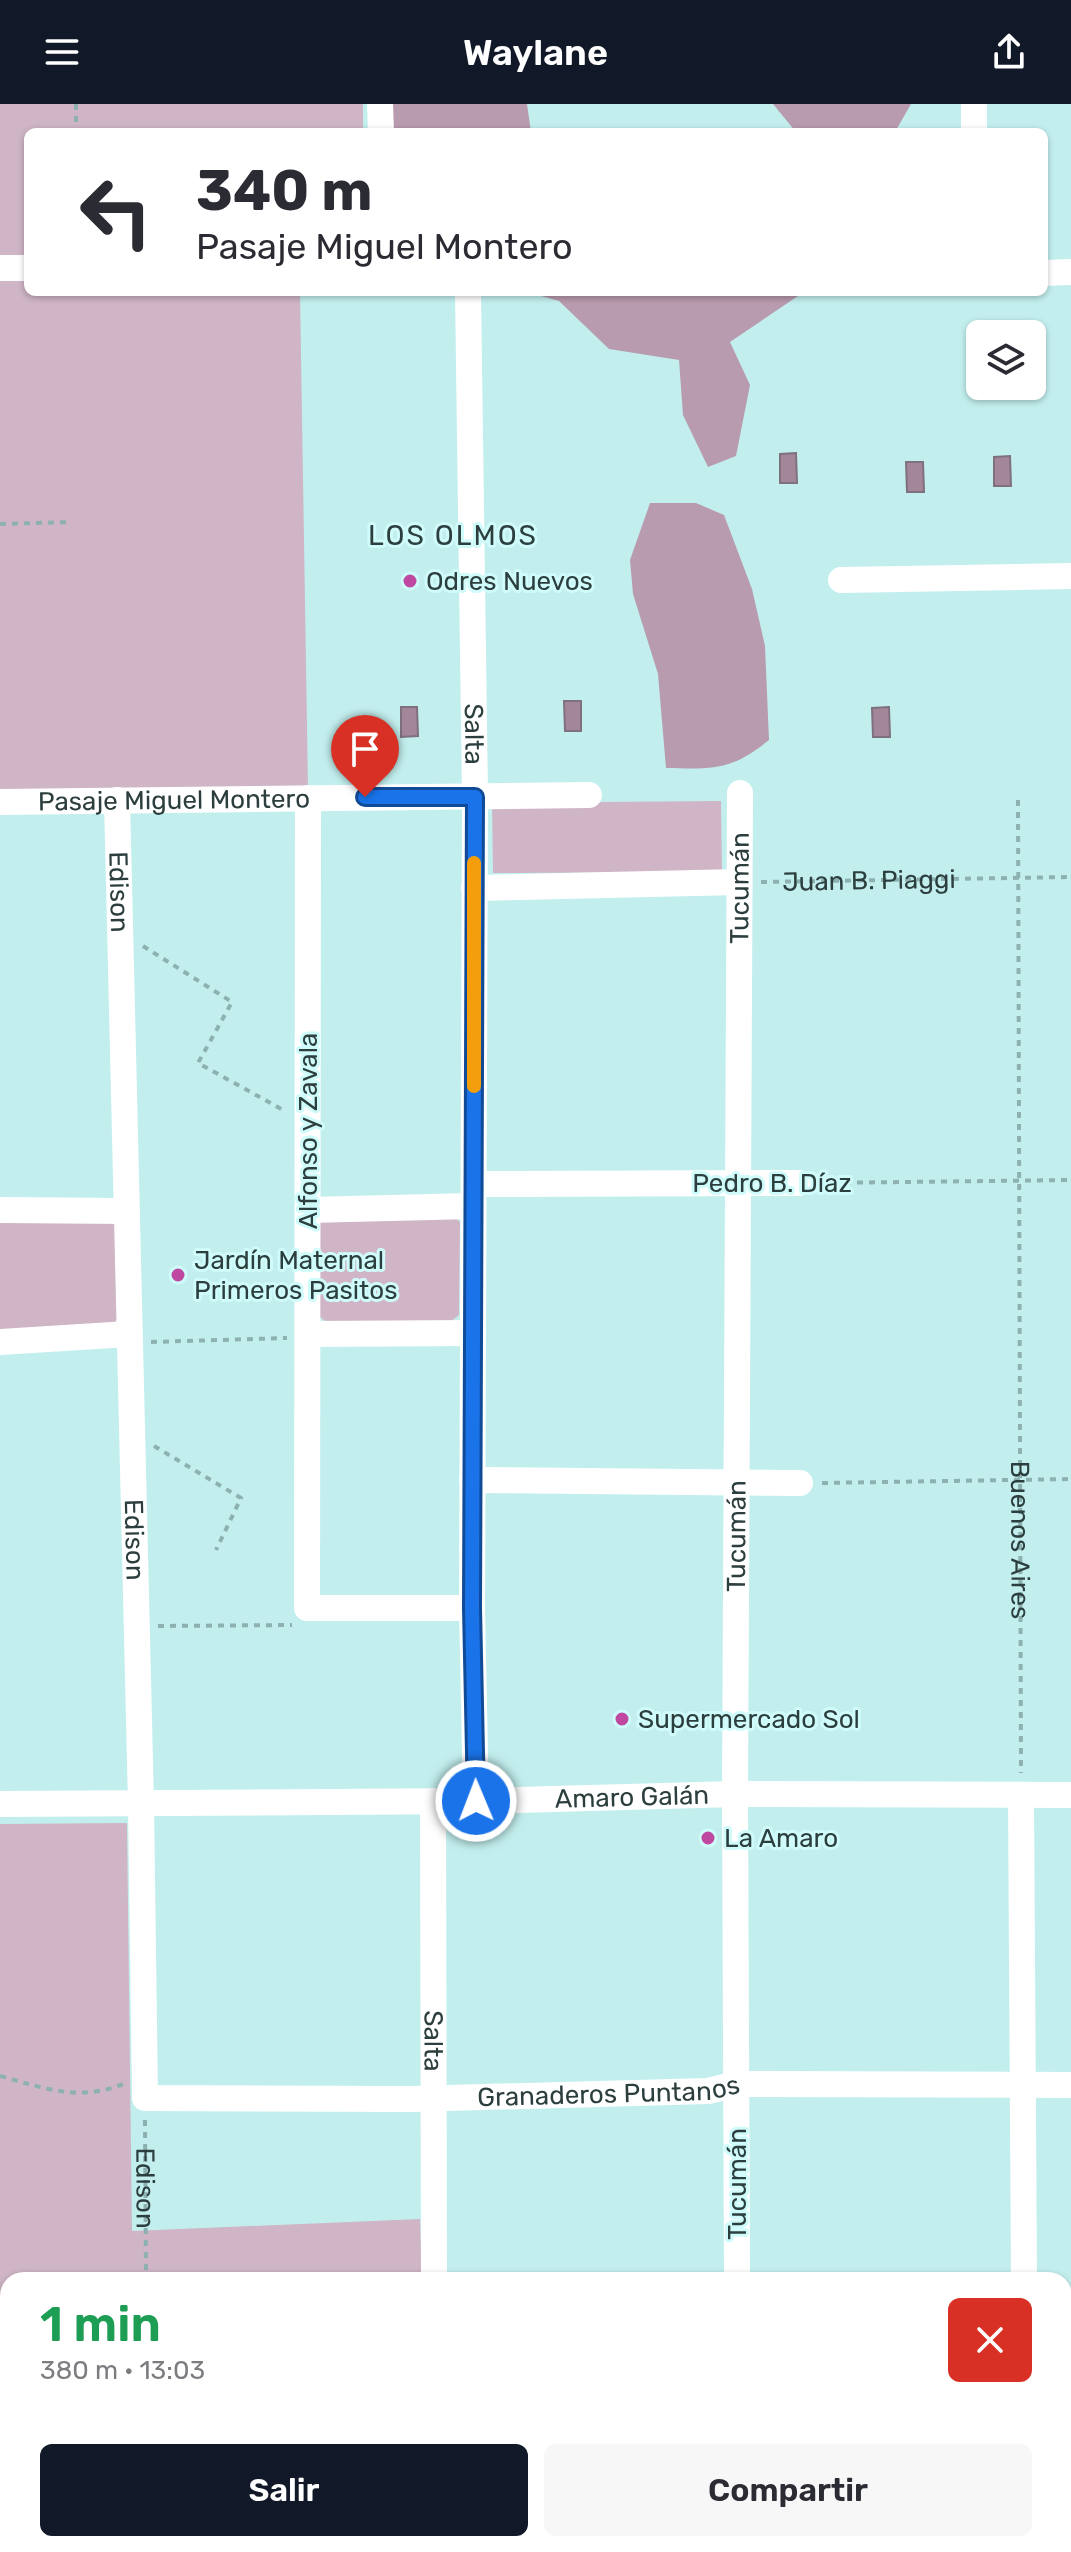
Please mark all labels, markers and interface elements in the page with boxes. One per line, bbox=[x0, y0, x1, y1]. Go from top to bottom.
icon: menu bbox=[40, 30, 84, 74]
icon: share bbox=[987, 30, 1031, 74]
text: Waylane bbox=[463, 31, 608, 74]
text: 340 m bbox=[196, 158, 372, 224]
icon: left bbox=[64, 160, 168, 264]
text: Pasaje Miguel Montero bbox=[196, 225, 573, 268]
map controls bbox=[966, 320, 1046, 400]
button: layers bbox=[966, 320, 1046, 400]
district label: LOS OLMOS bbox=[368, 519, 538, 552]
place label: Odres Nuevos bbox=[426, 566, 593, 597]
marker: Odres Nuevos bbox=[401, 572, 419, 590]
street label: Salta bbox=[458, 703, 490, 765]
pin bbox=[331, 715, 399, 797]
icon: arrive bbox=[343, 727, 387, 771]
street label: Pasaje Miguel Montero bbox=[38, 783, 310, 818]
street label: Tucumán bbox=[724, 832, 756, 944]
street label: Edison bbox=[102, 851, 135, 933]
street label: Juan B. Piaggi bbox=[782, 864, 956, 898]
street label: Alfonso y Zavala bbox=[293, 1033, 324, 1229]
street label: Pedro B. Díaz bbox=[692, 1168, 852, 1199]
place label: Jardín Maternal Primeros Pasitos bbox=[194, 1245, 397, 1306]
marker: Jardín Maternal Primeros Pasitos bbox=[169, 1266, 187, 1284]
street label: Buenos Aires bbox=[1004, 1461, 1036, 1619]
street label: Tucumán bbox=[721, 1480, 753, 1592]
street label: Edison bbox=[118, 1499, 151, 1581]
place label: Supermercado Sol bbox=[638, 1704, 860, 1735]
marker: Supermercado Sol bbox=[613, 1710, 631, 1728]
position arrow bbox=[434, 1759, 518, 1843]
street label: Amaro Galán bbox=[554, 1780, 710, 1815]
place label: La Amaro bbox=[724, 1823, 838, 1854]
marker: La Amaro bbox=[699, 1829, 717, 1847]
street label: Salta bbox=[417, 2010, 449, 2072]
street label: Granaderos Puntanos bbox=[477, 2069, 743, 2113]
street label: Tucumán bbox=[722, 2128, 753, 2240]
street label: Edison bbox=[129, 2147, 161, 2229]
text: 1 min bbox=[40, 2296, 161, 2353]
button: close bbox=[948, 2298, 1032, 2382]
text: 380 m · 13:03 bbox=[40, 2355, 205, 2386]
button: Salir bbox=[40, 2444, 528, 2536]
button: Compartir bbox=[544, 2444, 1032, 2536]

